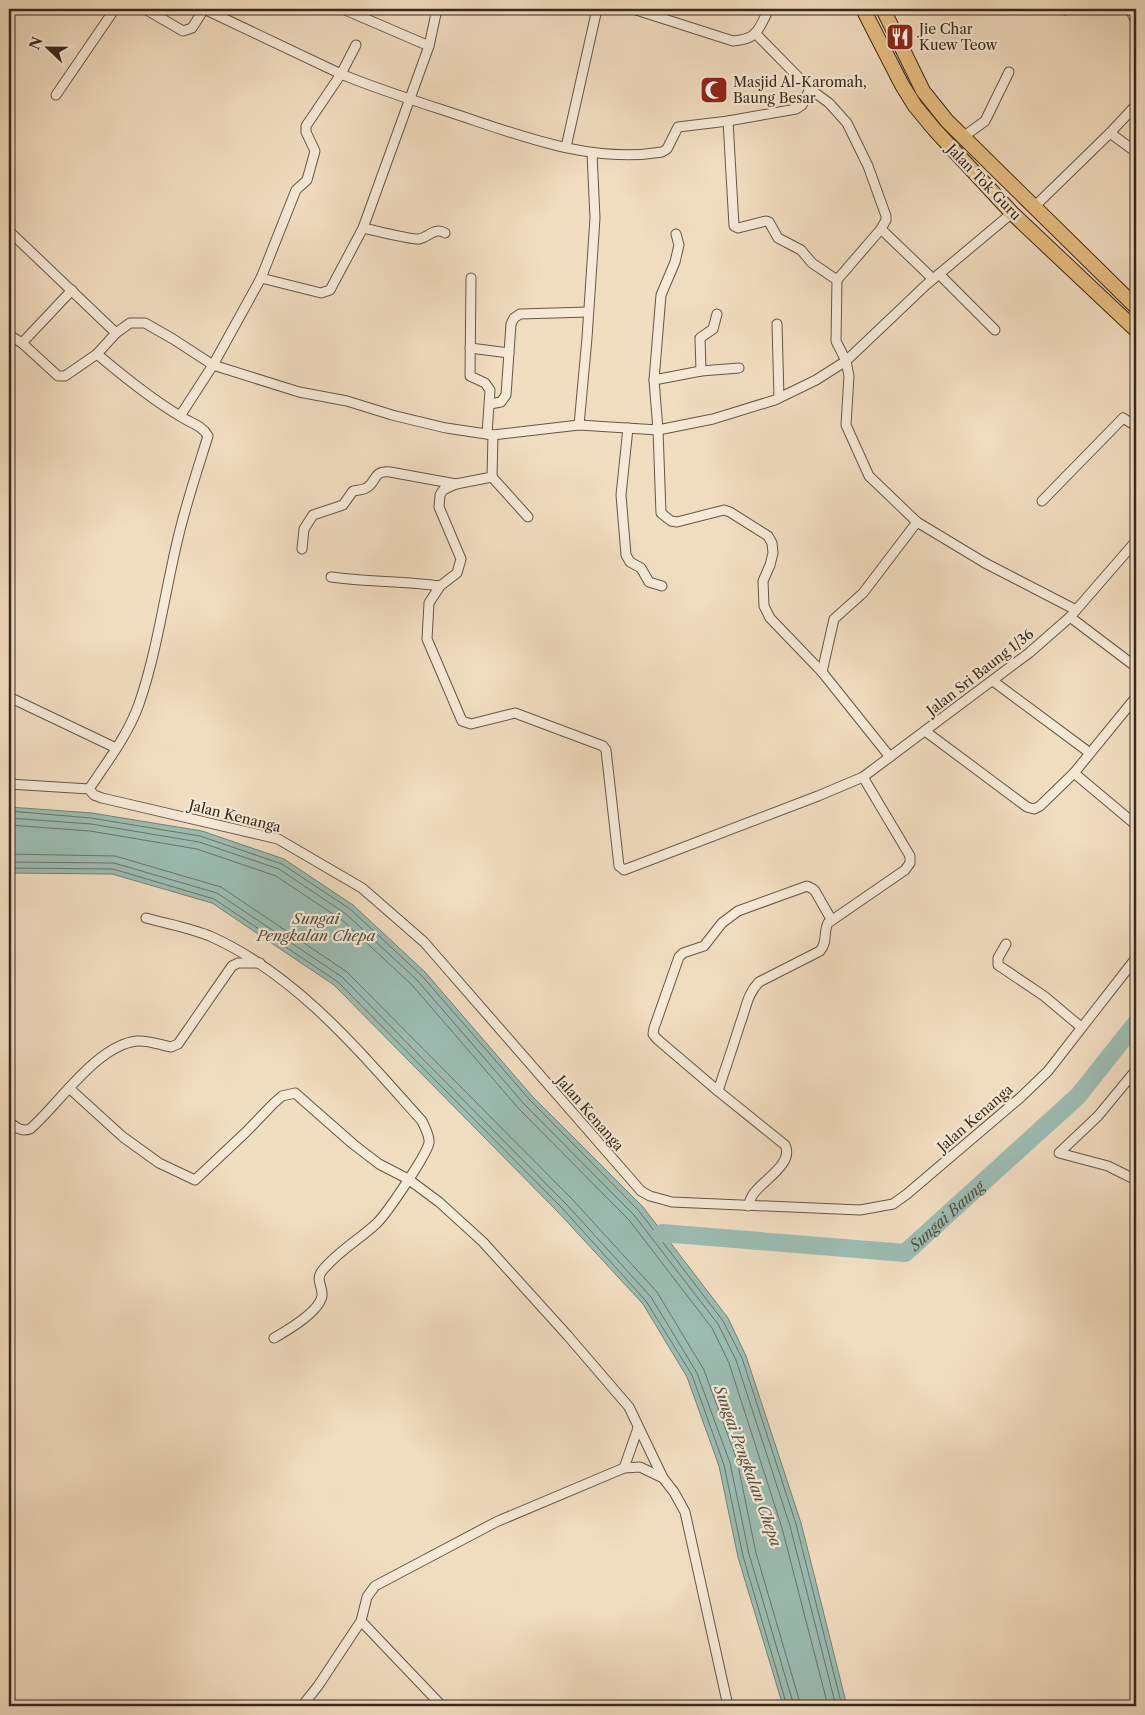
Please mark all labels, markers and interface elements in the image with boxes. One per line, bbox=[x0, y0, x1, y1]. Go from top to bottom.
place label: Jie Char Kuew Teow bbox=[917, 20, 998, 54]
north arrow bbox=[22, 22, 72, 72]
restaurant icon: Jie Char Kuew Teow bbox=[885, 22, 915, 52]
text: N bbox=[25, 34, 47, 52]
place label: Masjid Al-Karomah, Baung Besar bbox=[733, 73, 867, 107]
mosque icon: Masjid Al-Karomah, Baung Besar bbox=[699, 75, 729, 105]
street label: Jalan Tok Guru bbox=[942, 139, 1025, 224]
street label: Jalan Sri Baung 1/36 bbox=[921, 625, 1037, 721]
street label: Jalan Kenanga bbox=[185, 795, 283, 836]
water label: Sungai Pengkalan Chepa bbox=[256, 909, 375, 945]
street label: Jalan Kenanga bbox=[551, 1070, 628, 1155]
street label: Jalan Kenanga bbox=[932, 1080, 1017, 1157]
water label: Sungai Baung bbox=[904, 1175, 989, 1255]
water label: Sungai Pengkalan Chepa bbox=[710, 1382, 786, 1549]

